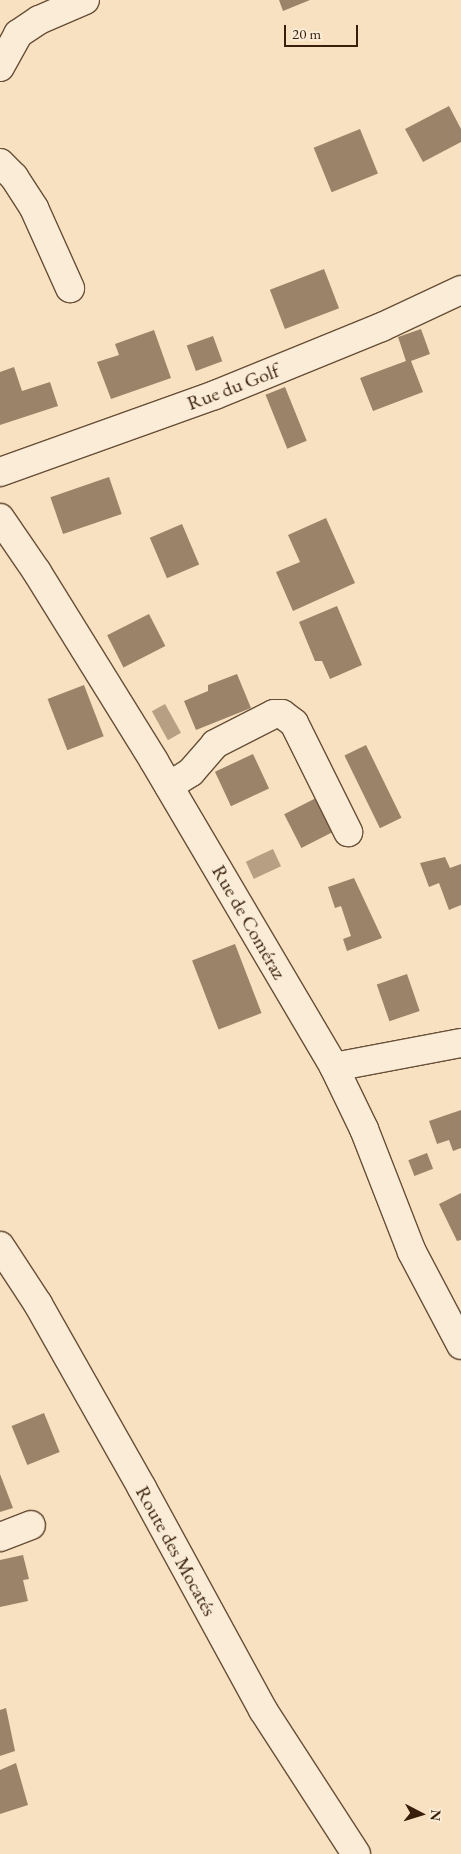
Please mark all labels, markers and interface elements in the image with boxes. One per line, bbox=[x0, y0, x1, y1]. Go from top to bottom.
scale bar bbox=[286, 15, 360, 47]
text: 20 m bbox=[292, 24, 321, 43]
street label: Rue du Golf bbox=[184, 358, 282, 416]
street label: Rue de Coméraz bbox=[207, 861, 291, 983]
street label: Route des Mocatés bbox=[130, 1482, 222, 1620]
north arrow bbox=[396, 1789, 446, 1839]
text: N bbox=[426, 1809, 445, 1822]

